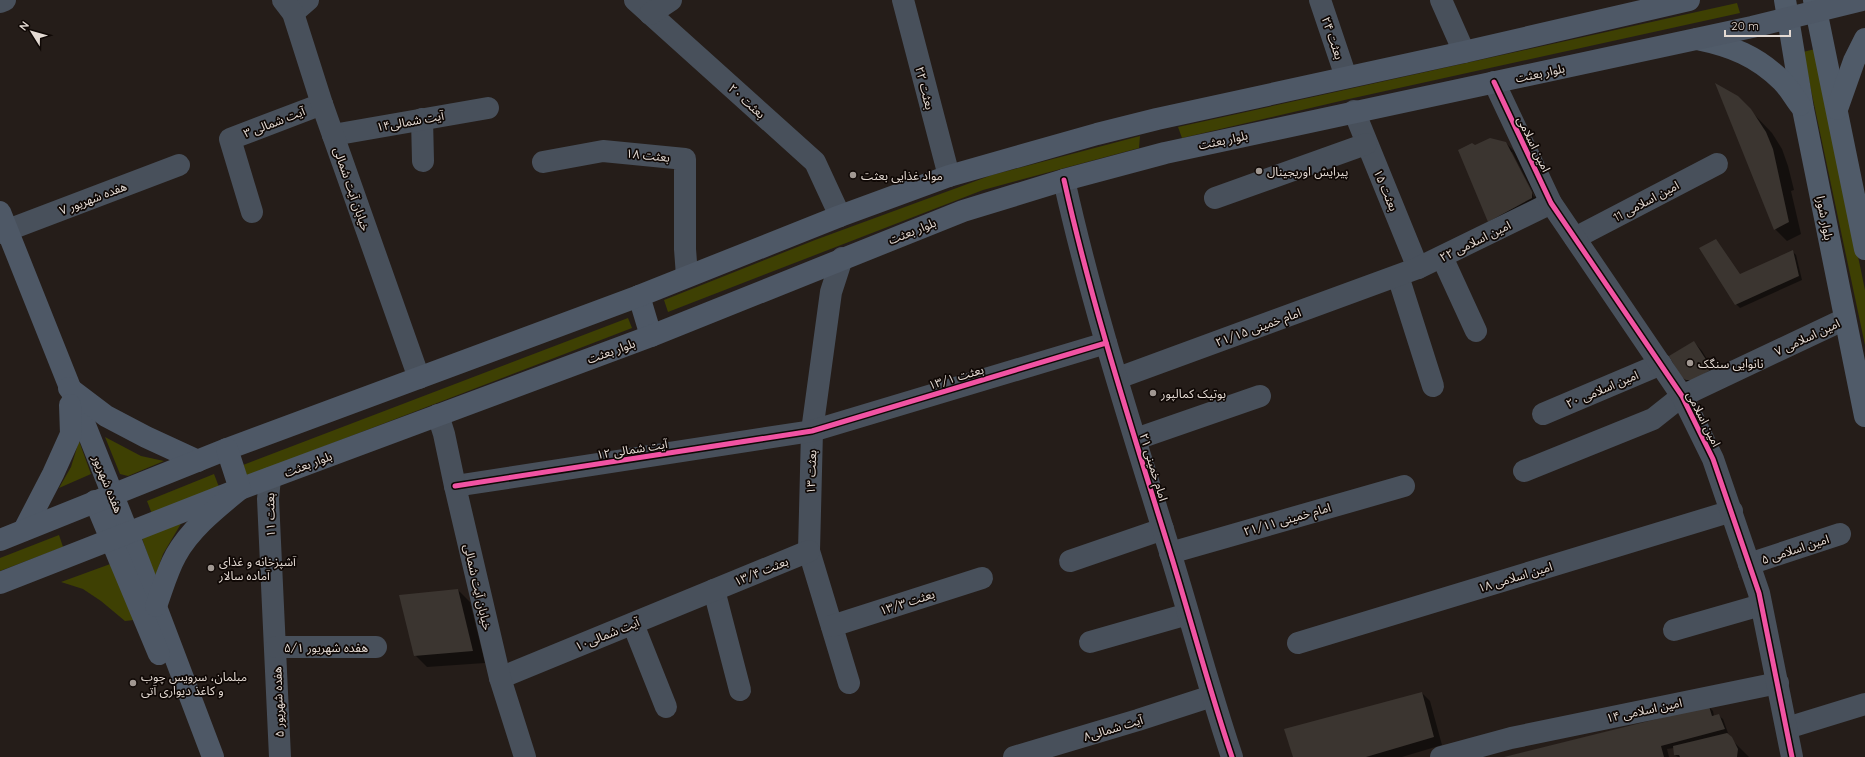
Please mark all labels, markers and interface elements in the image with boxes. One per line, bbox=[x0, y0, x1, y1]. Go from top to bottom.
north arrow bbox=[12, 12, 52, 52]
scale bar bbox=[1725, 12, 1790, 38]
street label: بعثت ۲۴ bbox=[1319, 15, 1347, 61]
text: 20 m bbox=[1731, 18, 1759, 33]
text: N bbox=[16, 19, 32, 33]
street label: بلوار بعثت bbox=[1514, 60, 1566, 86]
street label: بعثت ۲۲ bbox=[912, 65, 938, 111]
street label: بعثت ۲۰ bbox=[726, 81, 768, 121]
street label: آیت شمالی ۳ bbox=[241, 103, 307, 141]
street label: آیت شمالی۱۴ bbox=[375, 108, 445, 134]
street label: امین اسلامی bbox=[1514, 114, 1554, 175]
street label: بلوار بعثت bbox=[1197, 127, 1249, 153]
street label: خیابان آیت شمالی bbox=[331, 145, 373, 233]
street label: بعثت ۱۸ bbox=[625, 145, 671, 165]
place label: پیرایش اوریجینال bbox=[1267, 164, 1348, 180]
marker: پیرایش اوریجینال bbox=[1254, 166, 1264, 176]
street label: بعثت ۱۵ bbox=[1370, 167, 1402, 213]
place label: مواد غذایی بعثت bbox=[861, 168, 943, 183]
marker: مواد غذایی بعثت bbox=[848, 170, 858, 180]
street label: امین اسلامی 11 bbox=[1611, 177, 1682, 225]
street label: هفده شهریور ۷ bbox=[57, 178, 129, 218]
street label: بلوار شورا bbox=[1813, 194, 1837, 242]
street label: بلوار بعثت bbox=[886, 215, 938, 247]
street label: امین اسلامی ۲۲ bbox=[1437, 217, 1513, 265]
street label: امام خمینی ۲۱/۱۵ bbox=[1213, 304, 1304, 351]
street label: امین اسلامی ۷ bbox=[1772, 315, 1842, 359]
street label: بلوار بعثت bbox=[585, 335, 637, 367]
place label: نانوایی سنگک bbox=[1698, 356, 1764, 371]
marker: نانوایی سنگک bbox=[1685, 358, 1695, 368]
street label: بعثت ۱۳/۱ bbox=[926, 361, 986, 393]
street label: امین اسلامی ۲۰ bbox=[1564, 367, 1641, 411]
place label: بوتیک کمالپور bbox=[1160, 386, 1226, 402]
marker: بوتیک کمالپور bbox=[1148, 388, 1158, 398]
street label: امین اسلامی bbox=[1684, 389, 1724, 449]
street label: امام خمینی ۲۱ bbox=[1135, 431, 1171, 503]
street label: آیت شمالی ۱۲ bbox=[595, 436, 669, 462]
street label: بلوار بعثت bbox=[282, 448, 334, 480]
street label: بعثت ۱۳ bbox=[803, 450, 819, 494]
street label: هفده شهریور bbox=[89, 452, 126, 515]
street label: بعثت ۱۱ bbox=[262, 493, 278, 537]
street label: امام خمینی ۲۱/۱۱ bbox=[1242, 499, 1333, 541]
street label: امین اسلامی ۵ bbox=[1759, 531, 1831, 567]
street label: خیابان آیت شمالی bbox=[461, 543, 495, 631]
street label: بعثت ۱۳/۴ bbox=[732, 553, 790, 589]
place label: آشپزخانه و غذای آماده سالار bbox=[218, 554, 296, 583]
street label: امین اسلامی ۱۸ bbox=[1476, 558, 1554, 596]
marker: آشپزخانه و غذای آماده سالار bbox=[206, 563, 216, 573]
street label: بعثت ۱۳/۳ bbox=[877, 586, 937, 618]
street label: آیت شمالی۱۰ bbox=[573, 614, 642, 654]
street label: هفده شهریور ۵/۱ bbox=[284, 640, 368, 655]
street label: هفده شهریور ۵ bbox=[269, 666, 287, 738]
place label: مبلمان، سرویس چوب و کاغذ دیواری آتی bbox=[141, 669, 247, 698]
marker: مبلمان، سرویس چوب و کاغذ دیواری آتی bbox=[128, 678, 138, 688]
street label: امین اسلامی ۱۴ bbox=[1605, 695, 1683, 725]
street label: آیت شمالی۸ bbox=[1081, 712, 1145, 744]

